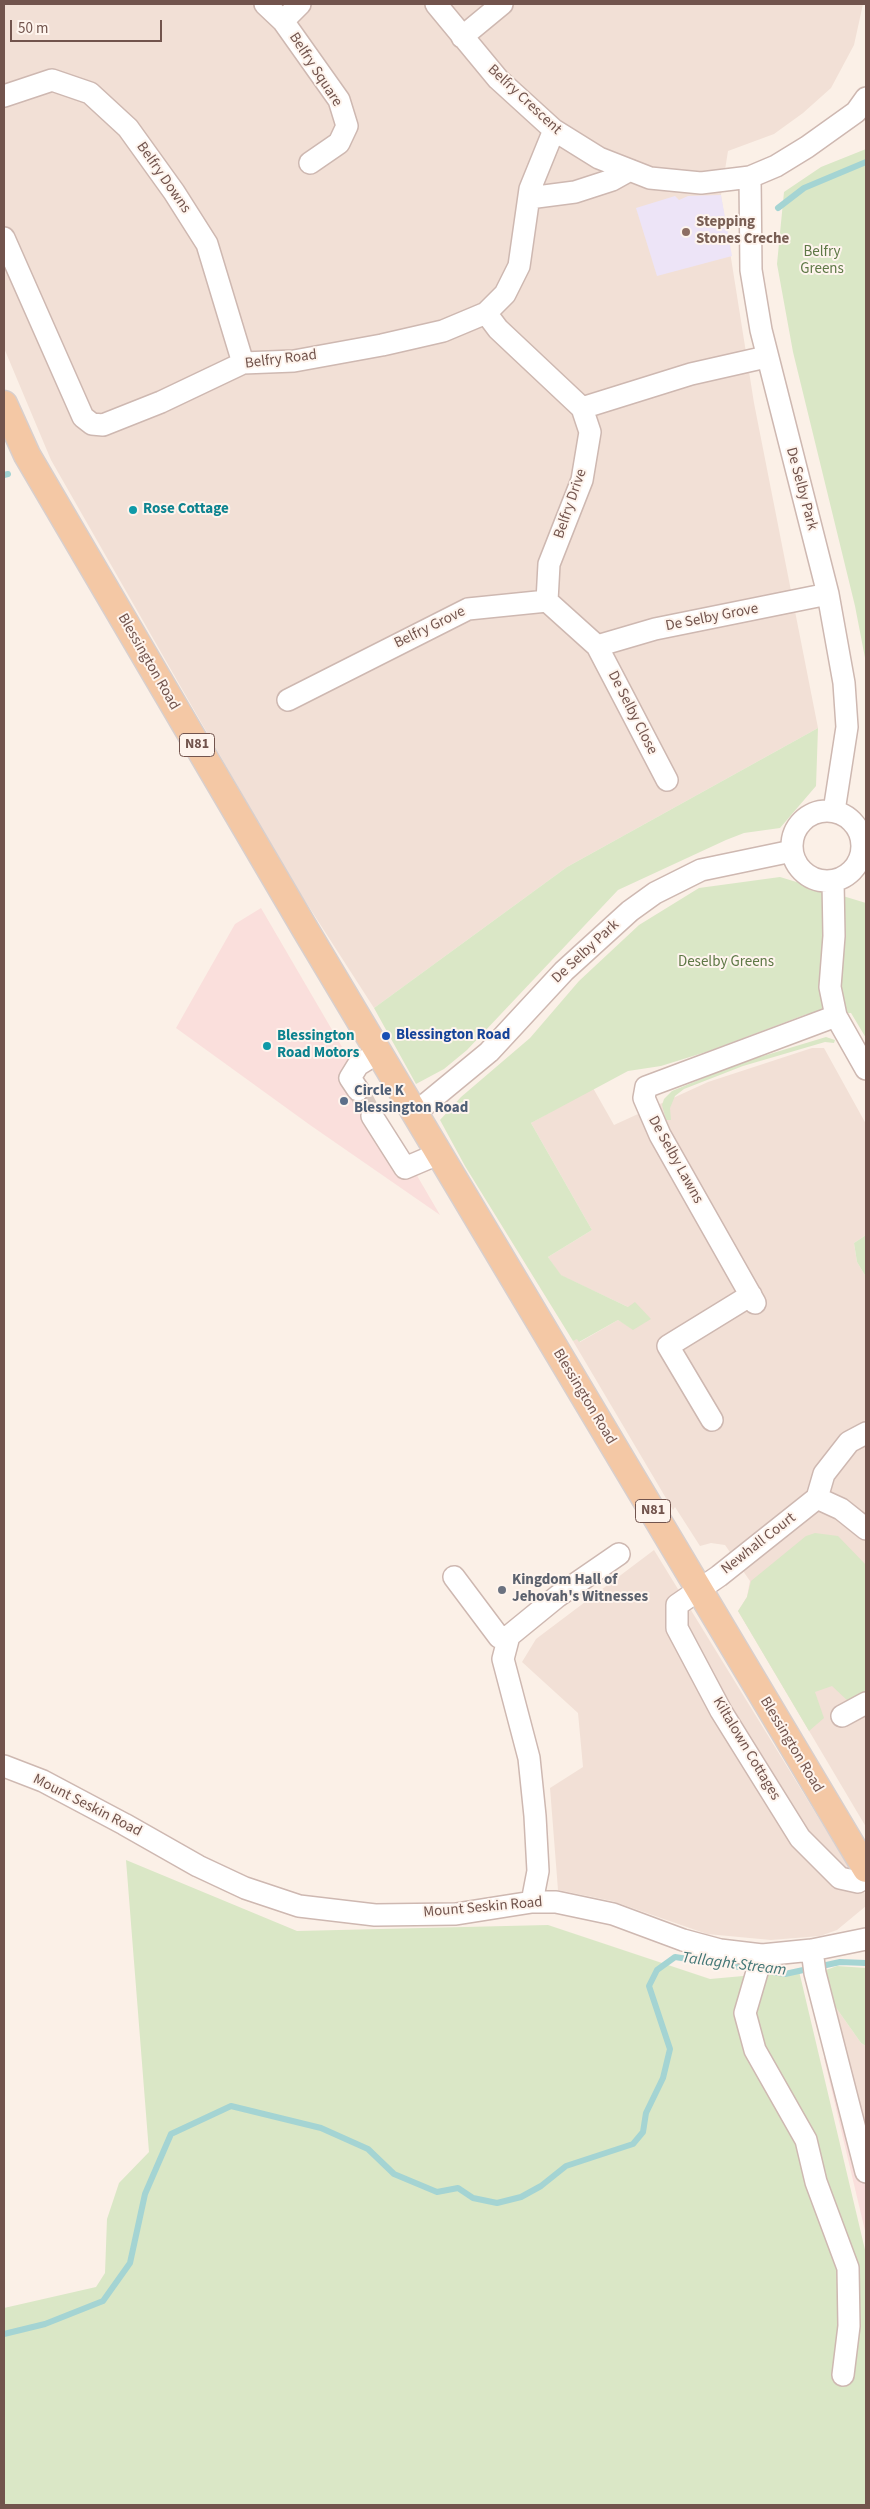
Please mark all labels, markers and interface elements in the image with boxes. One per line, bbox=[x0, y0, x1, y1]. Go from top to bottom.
scale bar bbox=[12, 10, 165, 42]
text: 50 m bbox=[18, 18, 48, 39]
street label: Belfry Square bbox=[284, 30, 346, 110]
street label: Belfry Crescent bbox=[483, 61, 565, 139]
street label: Belfry Downs bbox=[132, 139, 194, 217]
place label: Stepping Stones Creche bbox=[696, 214, 789, 249]
marker: Stepping Stones Creche bbox=[680, 226, 692, 238]
park label: Belfry Greens bbox=[800, 244, 844, 279]
street label: Belfry Road bbox=[244, 347, 318, 373]
street label: De Selby Park bbox=[781, 446, 821, 532]
street label: Belfry Drive bbox=[551, 467, 591, 541]
place label: Rose Cottage bbox=[143, 501, 229, 519]
marker: Rose Cottage bbox=[127, 504, 139, 516]
street label: De Selby Grove bbox=[664, 600, 760, 636]
street label: Belfry Grove bbox=[392, 603, 468, 653]
street label: Blessington Road bbox=[113, 611, 183, 713]
street label: De Selby Close bbox=[603, 668, 661, 758]
road number: N81 bbox=[180, 734, 214, 756]
street label: De Selby Park bbox=[549, 916, 623, 988]
park label: Deselby Greens bbox=[678, 954, 774, 972]
place label: Blessington Road bbox=[396, 1027, 510, 1045]
place label: Blessington Road Motors bbox=[277, 1028, 359, 1063]
marker: Blessington Road bbox=[380, 1030, 392, 1042]
marker: Blessington Road Motors bbox=[261, 1040, 273, 1052]
place label: Circle K Blessington Road bbox=[354, 1083, 468, 1118]
marker: Circle K Blessington Road bbox=[338, 1095, 350, 1107]
street label: De Selby Lawns bbox=[644, 1113, 706, 1207]
street label: Blessington Road bbox=[548, 1346, 620, 1448]
road number: N81 bbox=[636, 1500, 670, 1522]
street label: Newhall Court bbox=[718, 1509, 800, 1579]
place label: Kingdom Hall of Jehovah's Witnesses bbox=[512, 1572, 648, 1607]
marker: Kingdom Hall of Jehovah's Witnesses bbox=[496, 1584, 508, 1596]
street label: Kiltalown Cottages bbox=[708, 1694, 784, 1804]
street label: Blessington Road bbox=[755, 1694, 827, 1796]
street label: Mount Seskin Road bbox=[30, 1771, 144, 1841]
street label: Mount Seskin Road bbox=[423, 1894, 543, 1922]
water label: Tallaght Stream bbox=[681, 1949, 787, 1981]

